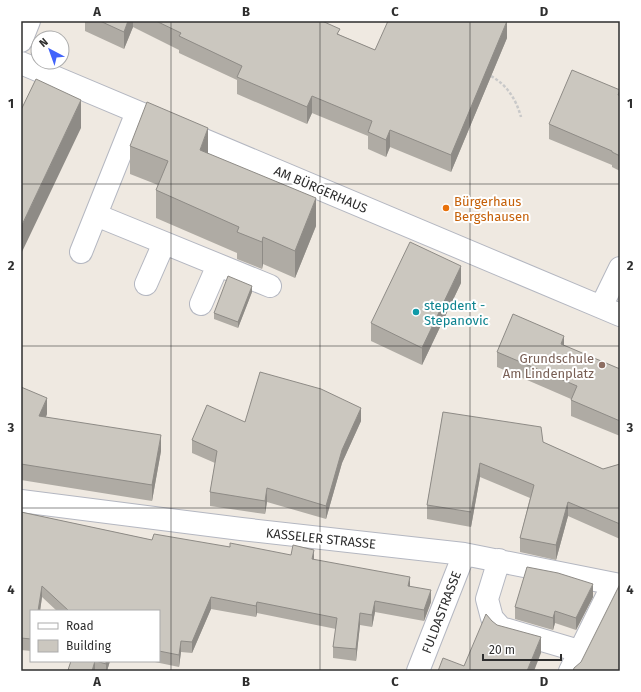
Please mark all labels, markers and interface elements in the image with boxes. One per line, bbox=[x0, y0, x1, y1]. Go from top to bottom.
text: A bbox=[92, 4, 101, 19]
text: B bbox=[242, 4, 250, 19]
text: C bbox=[391, 4, 399, 19]
text: D bbox=[540, 4, 549, 19]
north arrow bbox=[30, 30, 70, 70]
text: N bbox=[37, 36, 51, 50]
text: 1 bbox=[8, 96, 14, 111]
text: 1 bbox=[627, 96, 633, 111]
street label: AM BÜRGERHAUS bbox=[272, 162, 370, 216]
place label: Bürgerhaus Bergshausen bbox=[454, 194, 530, 224]
marker: Bürgerhaus Bergshausen bbox=[441, 203, 451, 213]
text: 2 bbox=[8, 258, 15, 273]
text: 2 bbox=[627, 258, 634, 273]
place label: stepdent - Stepanovic bbox=[424, 298, 489, 328]
marker: stepdent - Stepanovic bbox=[411, 307, 421, 317]
place label: Grundschule Am Lindenplatz bbox=[503, 351, 594, 381]
marker: Grundschule Am Lindenplatz bbox=[597, 360, 607, 370]
text: 3 bbox=[7, 420, 15, 435]
text: 3 bbox=[626, 420, 634, 435]
street label: KASSELER STRASSE bbox=[265, 525, 377, 552]
street label: FULDASTRASSE bbox=[419, 569, 464, 655]
text: 4 bbox=[7, 582, 15, 597]
text: 4 bbox=[626, 582, 634, 597]
legend bbox=[30, 610, 160, 662]
text: Road bbox=[66, 619, 94, 633]
scale bar bbox=[483, 636, 561, 662]
text: Building bbox=[66, 639, 112, 653]
text: 20 m bbox=[489, 643, 515, 657]
text: A bbox=[92, 674, 101, 689]
text: B bbox=[242, 674, 250, 689]
text: C bbox=[391, 674, 399, 689]
text: D bbox=[540, 674, 549, 689]

